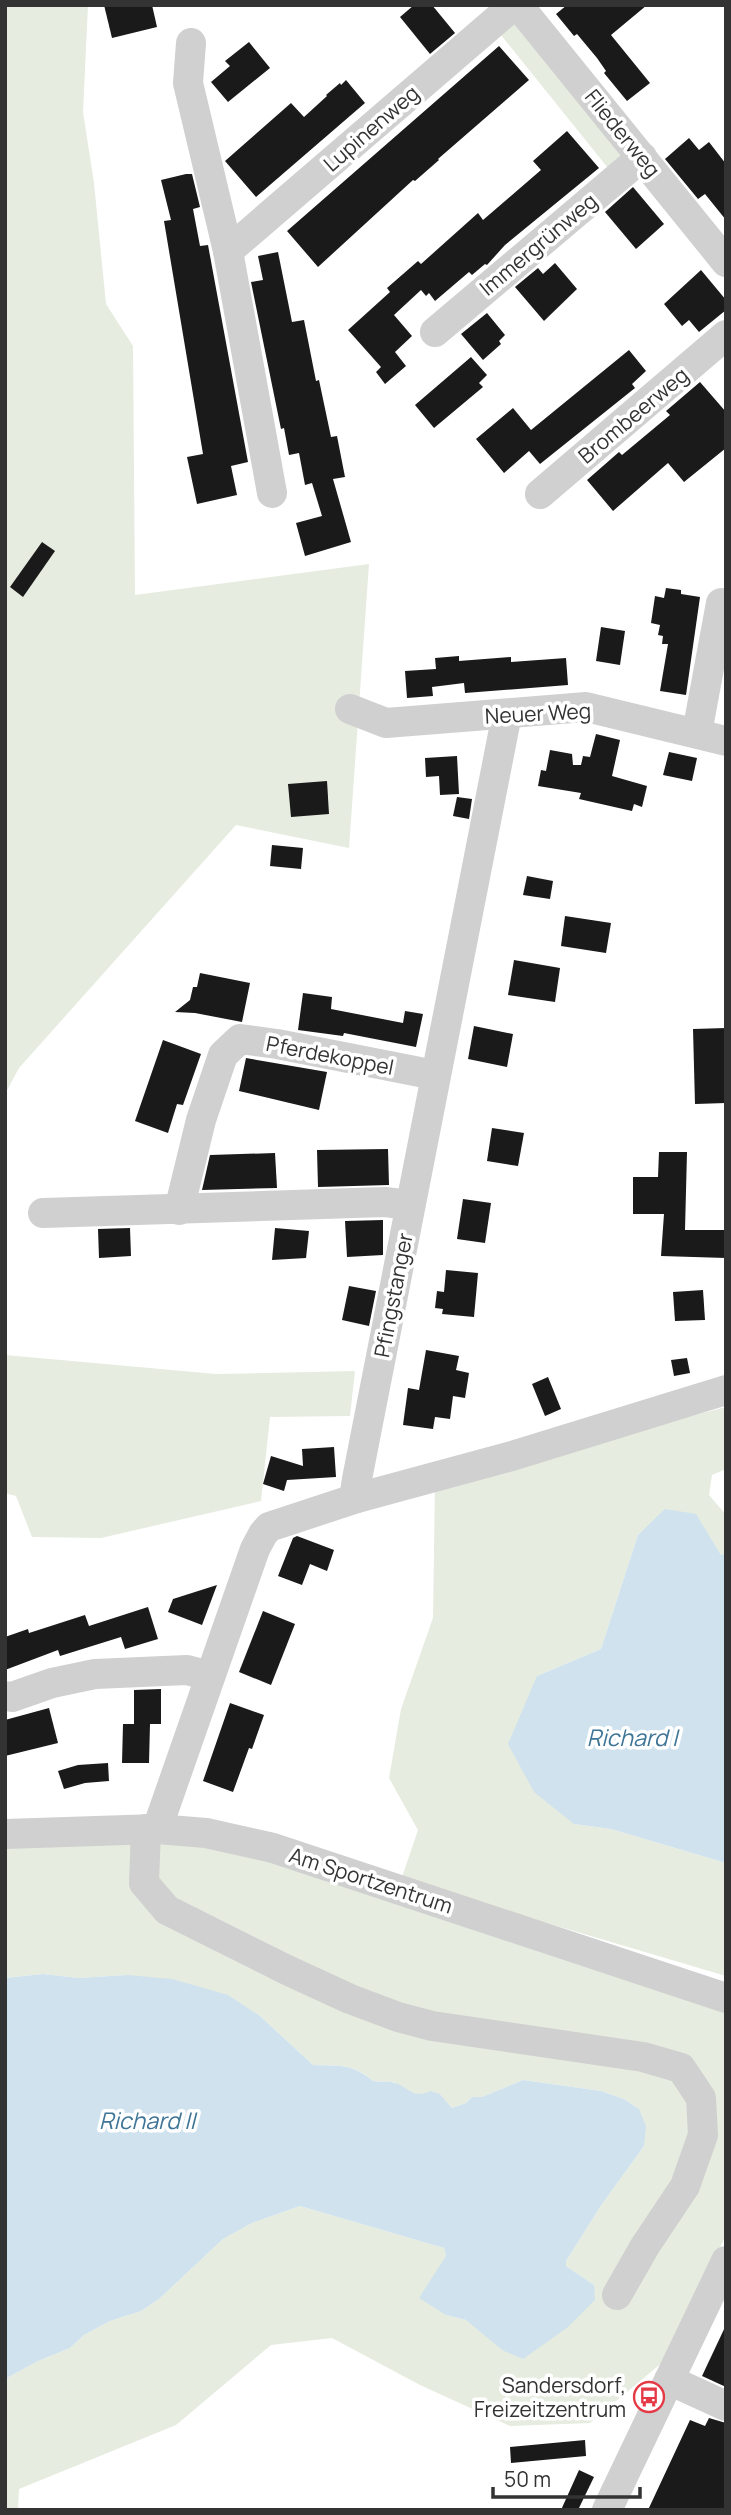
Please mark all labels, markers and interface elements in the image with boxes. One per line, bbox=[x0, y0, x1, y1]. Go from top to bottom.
street label: Lupinenweg bbox=[317, 79, 425, 177]
street label: Fliederweg bbox=[579, 83, 667, 183]
street label: Immergrünweg bbox=[473, 187, 603, 301]
street label: Brombeerweg bbox=[572, 361, 694, 469]
street label: Neuer Weg bbox=[484, 696, 592, 730]
street label: Pferdekoppel bbox=[264, 1029, 396, 1081]
street label: Pfingstanger bbox=[367, 1230, 419, 1360]
water label: Richard I bbox=[587, 1721, 680, 1753]
street label: Am Sportzentrum bbox=[286, 1840, 456, 1920]
water label: Richard II bbox=[99, 2104, 198, 2136]
place label: Sandersdorf, Freizeitzentrum bbox=[474, 2371, 626, 2423]
bus stop icon: Sandersdorf, Freizeitzentrum bbox=[632, 2380, 666, 2414]
scale bar bbox=[493, 2456, 640, 2500]
text: 50 m bbox=[504, 2465, 551, 2493]

